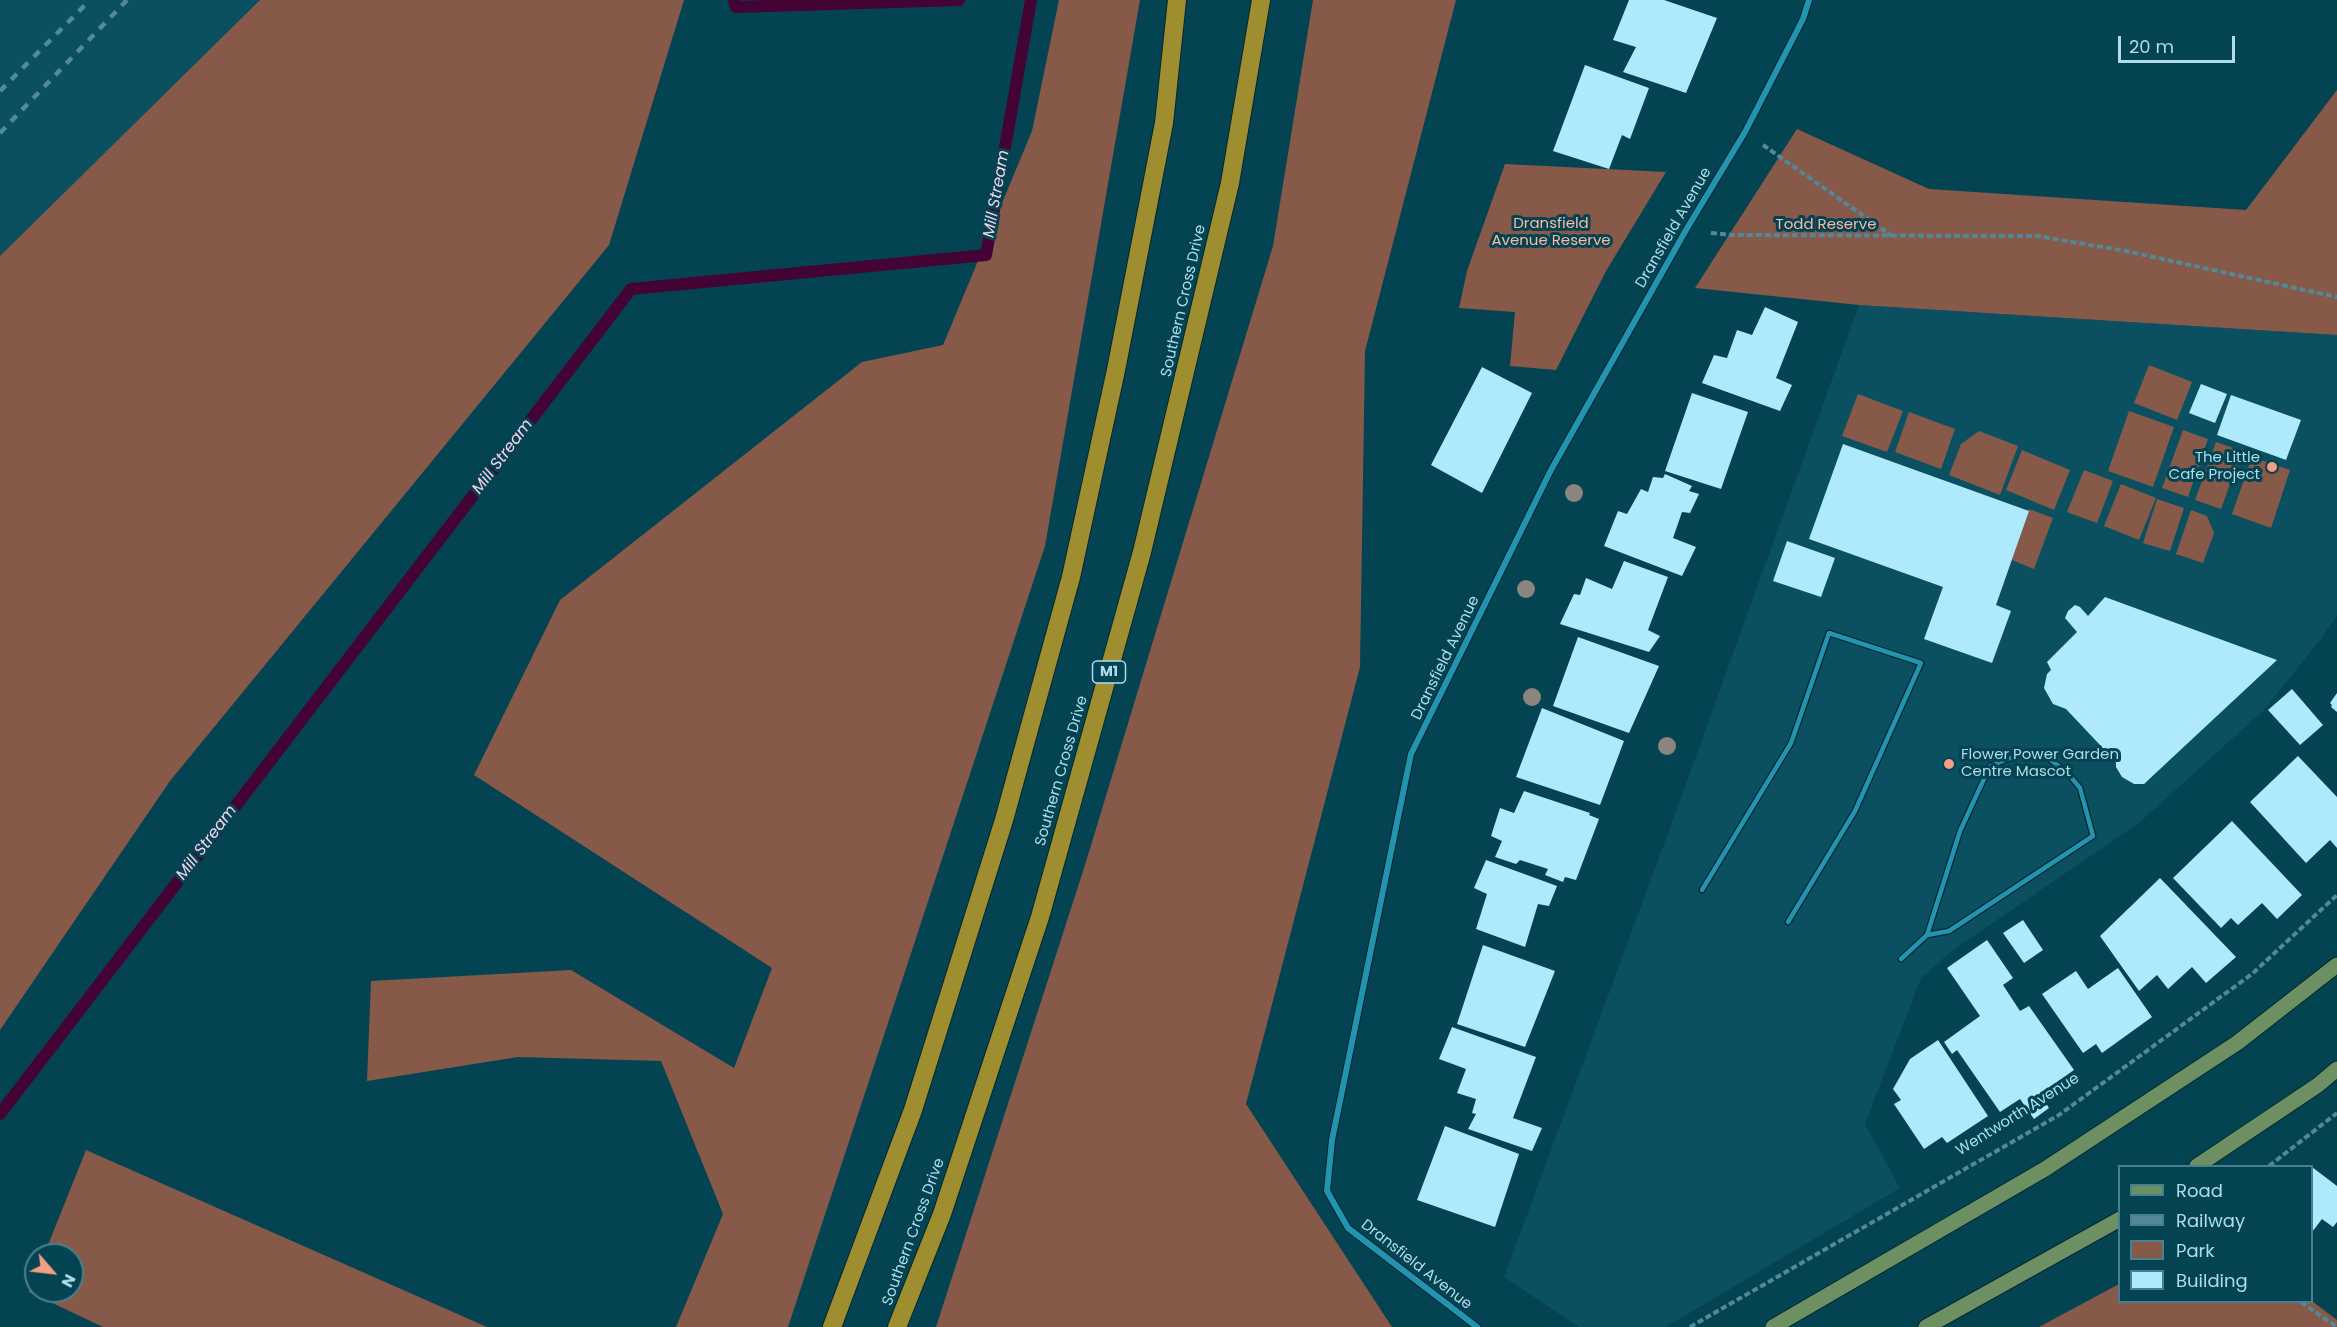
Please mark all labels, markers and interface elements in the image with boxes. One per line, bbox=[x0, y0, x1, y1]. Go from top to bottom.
scale bar bbox=[2121, 24, 2238, 62]
text: 20 m bbox=[2129, 34, 2174, 59]
water label: Mill Stream bbox=[980, 149, 1014, 239]
street label: Dransfield Avenue bbox=[1632, 165, 1716, 291]
park label: Dransfield Avenue Reserve bbox=[1491, 215, 1611, 250]
park label: Todd Reserve bbox=[1776, 216, 1876, 234]
street label: Southern Cross Drive bbox=[1158, 223, 1210, 379]
water label: Mill Stream bbox=[469, 416, 537, 498]
place label: The Little Cafe Project bbox=[2169, 449, 2260, 484]
marker: The Little Cafe Project bbox=[2265, 460, 2279, 474]
street label: Dransfield Avenue bbox=[1408, 593, 1484, 723]
road number: M1 bbox=[1092, 661, 1126, 683]
street label: Southern Cross Drive bbox=[1032, 694, 1092, 848]
place label: Flower Power Garden Centre Mascot bbox=[1961, 746, 2119, 781]
marker: Flower Power Garden Centre Mascot bbox=[1942, 757, 1956, 771]
water label: Mill Stream bbox=[173, 802, 241, 884]
street label: Wentworth Avenue bbox=[1953, 1070, 2083, 1160]
street label: Southern Cross Drive bbox=[879, 1156, 949, 1308]
legend bbox=[2118, 1165, 2313, 1303]
text: Road bbox=[2176, 1178, 2223, 1203]
text: Railway bbox=[2176, 1208, 2245, 1233]
street label: Dransfield Avenue bbox=[1357, 1216, 1475, 1314]
text: Park bbox=[2176, 1238, 2215, 1263]
north arrow bbox=[24, 1243, 84, 1303]
text: Building bbox=[2176, 1268, 2248, 1293]
text: N bbox=[56, 1270, 82, 1291]

